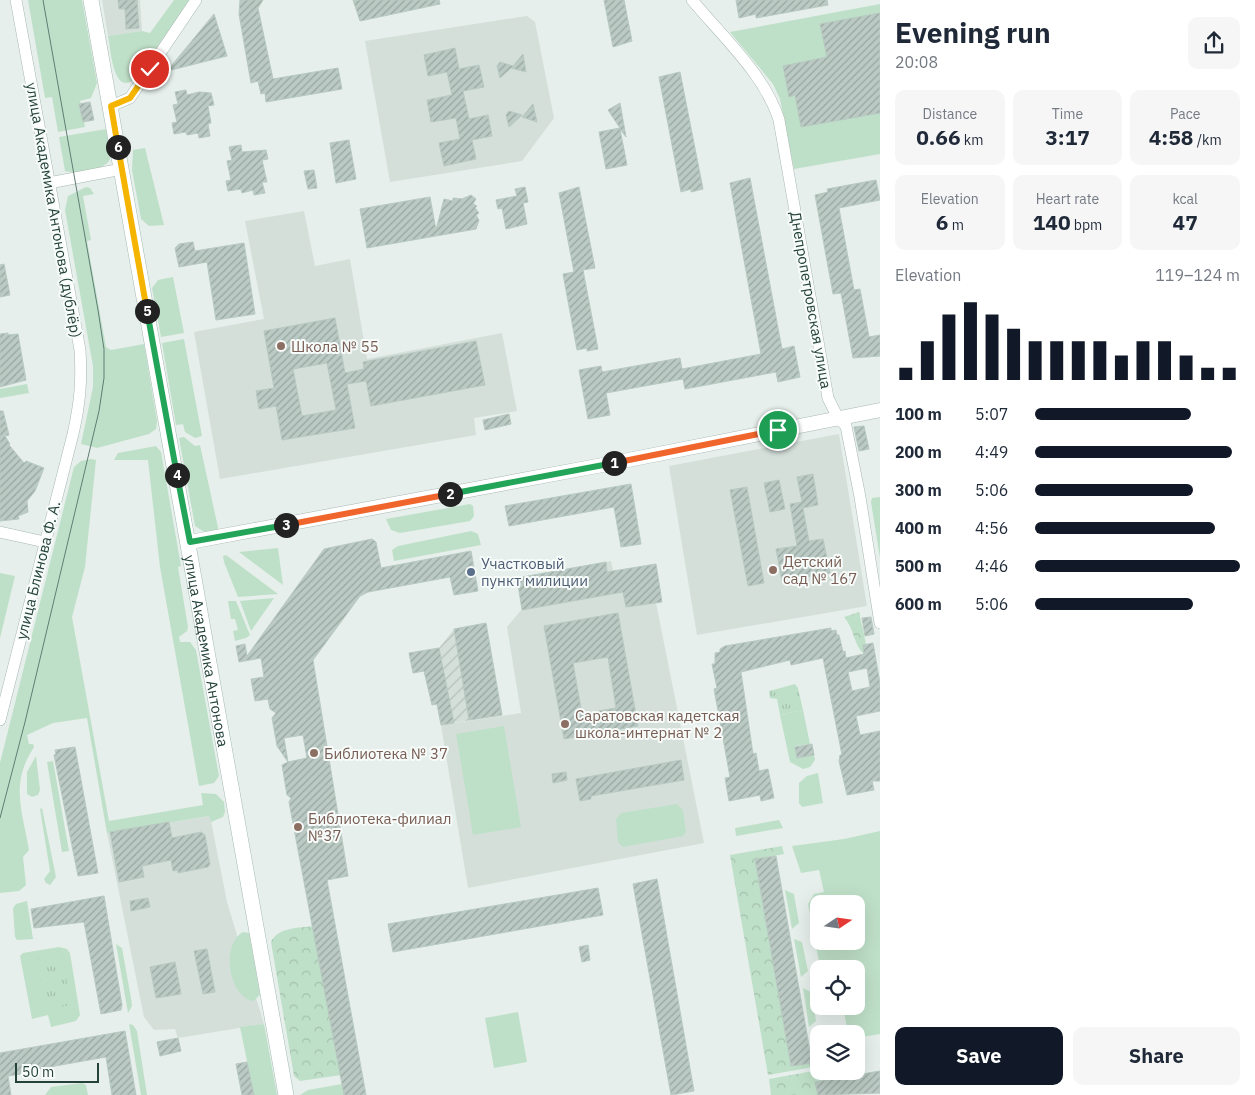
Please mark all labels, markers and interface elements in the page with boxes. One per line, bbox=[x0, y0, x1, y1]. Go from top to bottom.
text: Evening run bbox=[895, 14, 1051, 51]
button: share bbox=[1188, 17, 1240, 69]
pin bbox=[129, 48, 171, 90]
text: 20:08 bbox=[895, 52, 938, 72]
icon: check bbox=[136, 55, 164, 83]
street label: улица Академика Антонова (дублёр) bbox=[22, 81, 86, 339]
text: Distance bbox=[923, 105, 977, 123]
text: Time bbox=[1052, 105, 1083, 123]
text: Pace bbox=[1170, 105, 1200, 123]
text: 0.66 bbox=[916, 123, 961, 151]
text: 3:17 bbox=[1045, 123, 1090, 151]
text: 4:58 bbox=[1149, 123, 1193, 151]
text: km bbox=[961, 131, 983, 149]
text: /km bbox=[1193, 131, 1222, 149]
pin: 6 bbox=[106, 134, 130, 160]
text: 6 bbox=[114, 138, 123, 156]
text: Elevation bbox=[921, 190, 979, 208]
text: Heart rate bbox=[1036, 190, 1099, 208]
text: kcal bbox=[1172, 190, 1198, 208]
text: 6 bbox=[936, 208, 948, 236]
text: 140 bbox=[1033, 208, 1071, 236]
text: 47 bbox=[1173, 208, 1198, 236]
street label: Днепропетровская улица bbox=[786, 210, 836, 390]
text: m bbox=[948, 216, 964, 234]
text: bpm bbox=[1071, 216, 1102, 234]
text: Elevation bbox=[895, 265, 961, 285]
text: 119–124 m bbox=[1155, 265, 1240, 285]
pin: 5 bbox=[134, 298, 160, 324]
text: 5 bbox=[143, 302, 152, 320]
place label: Школа № 55 bbox=[291, 337, 379, 356]
marker: Школа № 55 bbox=[275, 340, 287, 352]
text: 100 m bbox=[895, 404, 942, 424]
text: 5:07 bbox=[975, 404, 1008, 424]
pin bbox=[757, 409, 799, 451]
icon: arrive bbox=[764, 416, 792, 444]
text: 200 m bbox=[895, 442, 942, 462]
text: 4:49 bbox=[975, 442, 1008, 462]
pin: 1 bbox=[602, 450, 626, 476]
text: 1 bbox=[610, 454, 619, 472]
pin: 4 bbox=[164, 462, 190, 488]
text: 4 bbox=[173, 466, 182, 484]
text: 300 m bbox=[895, 480, 942, 500]
text: 5:06 bbox=[975, 480, 1008, 500]
pin: 2 bbox=[438, 482, 462, 506]
text: 2 bbox=[446, 485, 455, 503]
street label: улица Блинова Ф. А. bbox=[12, 499, 64, 641]
pin: 3 bbox=[274, 512, 298, 538]
text: 3 bbox=[282, 516, 291, 534]
text: 400 m bbox=[895, 518, 942, 538]
text: 4:56 bbox=[975, 518, 1008, 538]
place label: Детский сад № 167 bbox=[783, 552, 857, 588]
street label: улица Академика Антонова bbox=[180, 553, 233, 748]
place label: Участковый пункт милиции bbox=[481, 554, 588, 590]
text: 500 m bbox=[895, 556, 942, 576]
text: 4:46 bbox=[975, 556, 1008, 576]
marker: Детский сад № 167 bbox=[767, 564, 779, 576]
marker: Участковый пункт милиции bbox=[465, 566, 477, 578]
text: 600 m bbox=[895, 594, 942, 614]
text: 5:06 bbox=[975, 594, 1008, 614]
place label: Саратовская кадетская школа-интернат № 2 bbox=[575, 706, 740, 742]
marker: Саратовская кадетская школа-интернат № 2 bbox=[559, 718, 571, 730]
place label: Библиотека № 37 bbox=[324, 744, 448, 763]
marker: Библиотека № 37 bbox=[308, 747, 320, 759]
place label: Библиотека-филиал №37 bbox=[308, 809, 452, 845]
marker: Библиотека-филиал №37 bbox=[292, 821, 304, 833]
north arrow bbox=[810, 895, 865, 950]
map controls bbox=[810, 895, 865, 1080]
button: locate bbox=[810, 960, 865, 1015]
button: layers bbox=[810, 1025, 865, 1080]
button: Save bbox=[895, 1027, 1063, 1085]
button: Share bbox=[1073, 1027, 1240, 1085]
scale bar bbox=[15, 1060, 99, 1083]
text: 50 m bbox=[22, 1063, 54, 1081]

